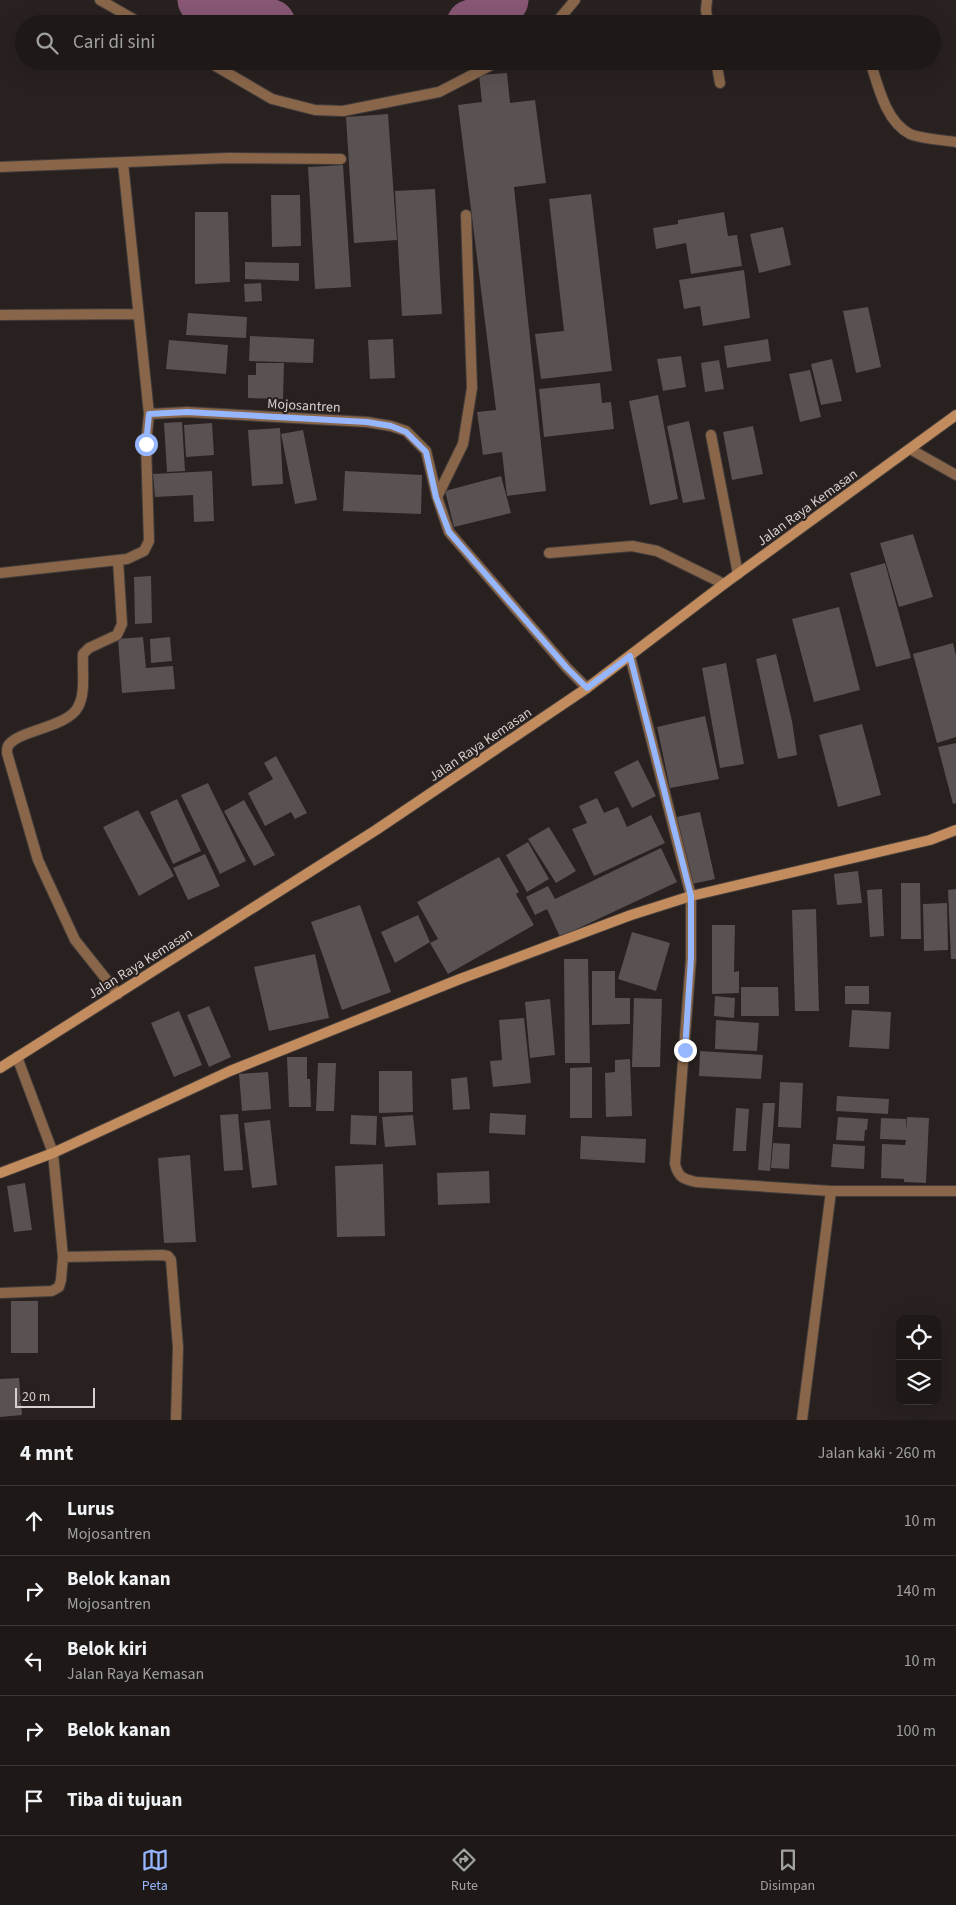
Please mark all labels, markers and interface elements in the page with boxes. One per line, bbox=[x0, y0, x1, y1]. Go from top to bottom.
search box bbox=[15, 15, 941, 70]
icon: search bbox=[33, 29, 61, 57]
text: Cari di sini bbox=[73, 29, 155, 56]
street label: Mojosantren bbox=[267, 394, 341, 418]
route start bbox=[135, 433, 158, 456]
street label: Jalan Raya Kemasan bbox=[753, 464, 862, 551]
street label: Jalan Raya Kemasan bbox=[425, 703, 536, 787]
street label: Jalan Raya Kemasan bbox=[84, 924, 197, 1004]
route end bbox=[674, 1039, 697, 1062]
map controls bbox=[896, 1315, 941, 1405]
button: locate bbox=[896, 1315, 941, 1360]
button: layers bbox=[896, 1360, 941, 1405]
scale bar bbox=[15, 1385, 95, 1408]
text: 20 m bbox=[22, 1387, 50, 1407]
text: 4 mnt bbox=[20, 1438, 73, 1468]
text: Jalan kaki · 260 m bbox=[818, 1442, 936, 1464]
text: Lurus bbox=[67, 1496, 114, 1523]
icon: ahead bbox=[20, 1507, 48, 1535]
text: 10 m bbox=[904, 1510, 936, 1532]
text: Mojosantren bbox=[67, 1523, 151, 1545]
text: Belok kanan bbox=[67, 1566, 171, 1593]
icon: right bbox=[20, 1577, 48, 1605]
text: 140 m bbox=[896, 1580, 936, 1602]
text: Mojosantren bbox=[67, 1593, 151, 1615]
text: Belok kiri bbox=[67, 1636, 147, 1663]
icon: left bbox=[20, 1647, 48, 1675]
text: 10 m bbox=[904, 1650, 936, 1672]
text: Jalan Raya Kemasan bbox=[67, 1663, 204, 1685]
icon: right bbox=[20, 1717, 48, 1745]
text: Belok kanan bbox=[67, 1717, 171, 1744]
text: 100 m bbox=[896, 1720, 936, 1742]
icon: arrive bbox=[20, 1787, 48, 1815]
text: Tiba di tujuan bbox=[67, 1787, 182, 1814]
tab: Peta bbox=[141, 1846, 169, 1896]
tab: Rute bbox=[450, 1846, 478, 1896]
tab: Disimpan bbox=[760, 1846, 815, 1896]

